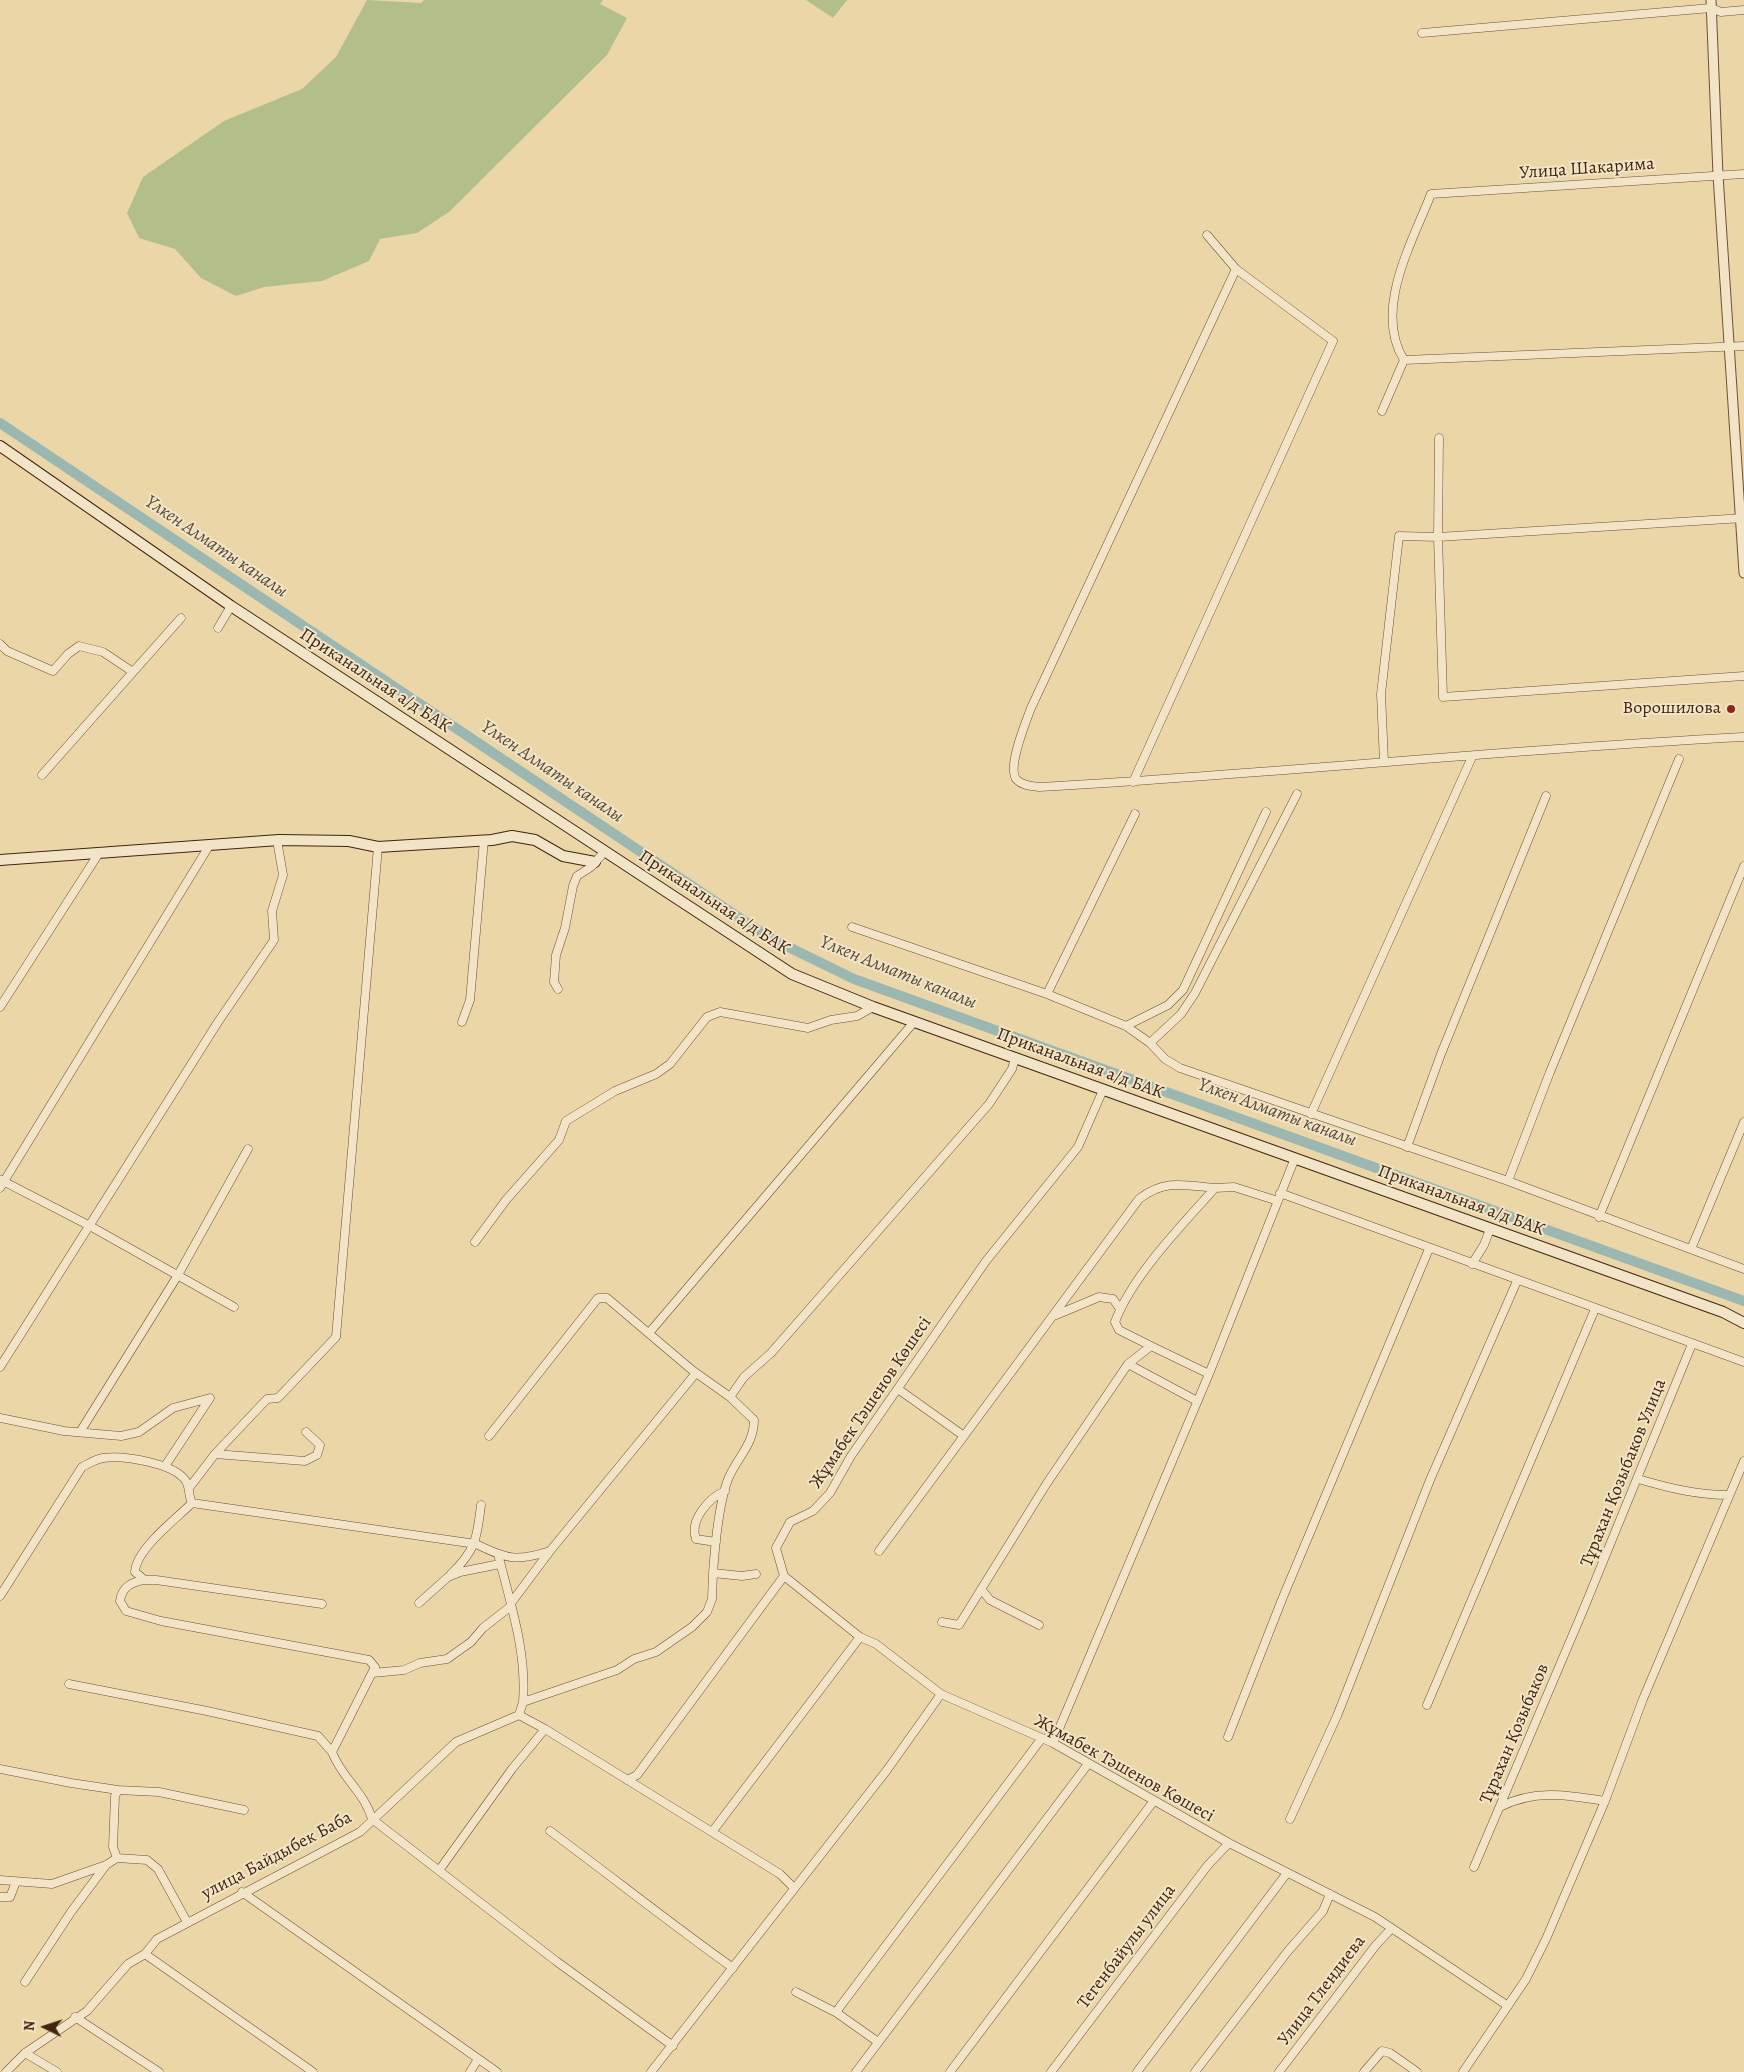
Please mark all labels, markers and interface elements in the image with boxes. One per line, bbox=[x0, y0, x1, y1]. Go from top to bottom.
street label: Улица Шакарима bbox=[1519, 154, 1655, 184]
water label: Үлкен Алматы каналы bbox=[140, 491, 292, 603]
street label: Приканальная а/д БАК bbox=[295, 624, 455, 738]
place label: Ворошилова bbox=[1623, 698, 1721, 720]
marker: Ворошилова bbox=[1725, 703, 1737, 715]
water label: Үлкен Алматы каналы bbox=[476, 716, 628, 828]
street label: Приканальная а/д БАК bbox=[634, 846, 794, 960]
water label: Үлкен Алматы каналы bbox=[816, 931, 980, 1015]
street label: Приканальная а/д БАК bbox=[994, 1024, 1166, 1104]
water label: Үлкен Алматы каналы bbox=[1195, 1074, 1359, 1152]
street label: Приканальная а/д БАК bbox=[1375, 1161, 1547, 1241]
street label: Жұмабек Тәшенов Көшесі bbox=[805, 1313, 937, 1493]
street label: Тұрахан Қозыбаков Улица bbox=[1576, 1376, 1672, 1570]
street label: Тұрахан Қозыбаков bbox=[1476, 1661, 1554, 1807]
street label: Жұмабек Тәшенов Көшесі bbox=[1030, 1711, 1218, 1827]
street label: улица Байдыбек Баба bbox=[198, 1807, 356, 1905]
street label: Тегенбайулы улица bbox=[1073, 1881, 1181, 2013]
street label: Улица Тлендиева bbox=[1273, 1932, 1371, 2050]
north arrow bbox=[20, 2002, 70, 2052]
text: N bbox=[20, 2020, 39, 2032]

